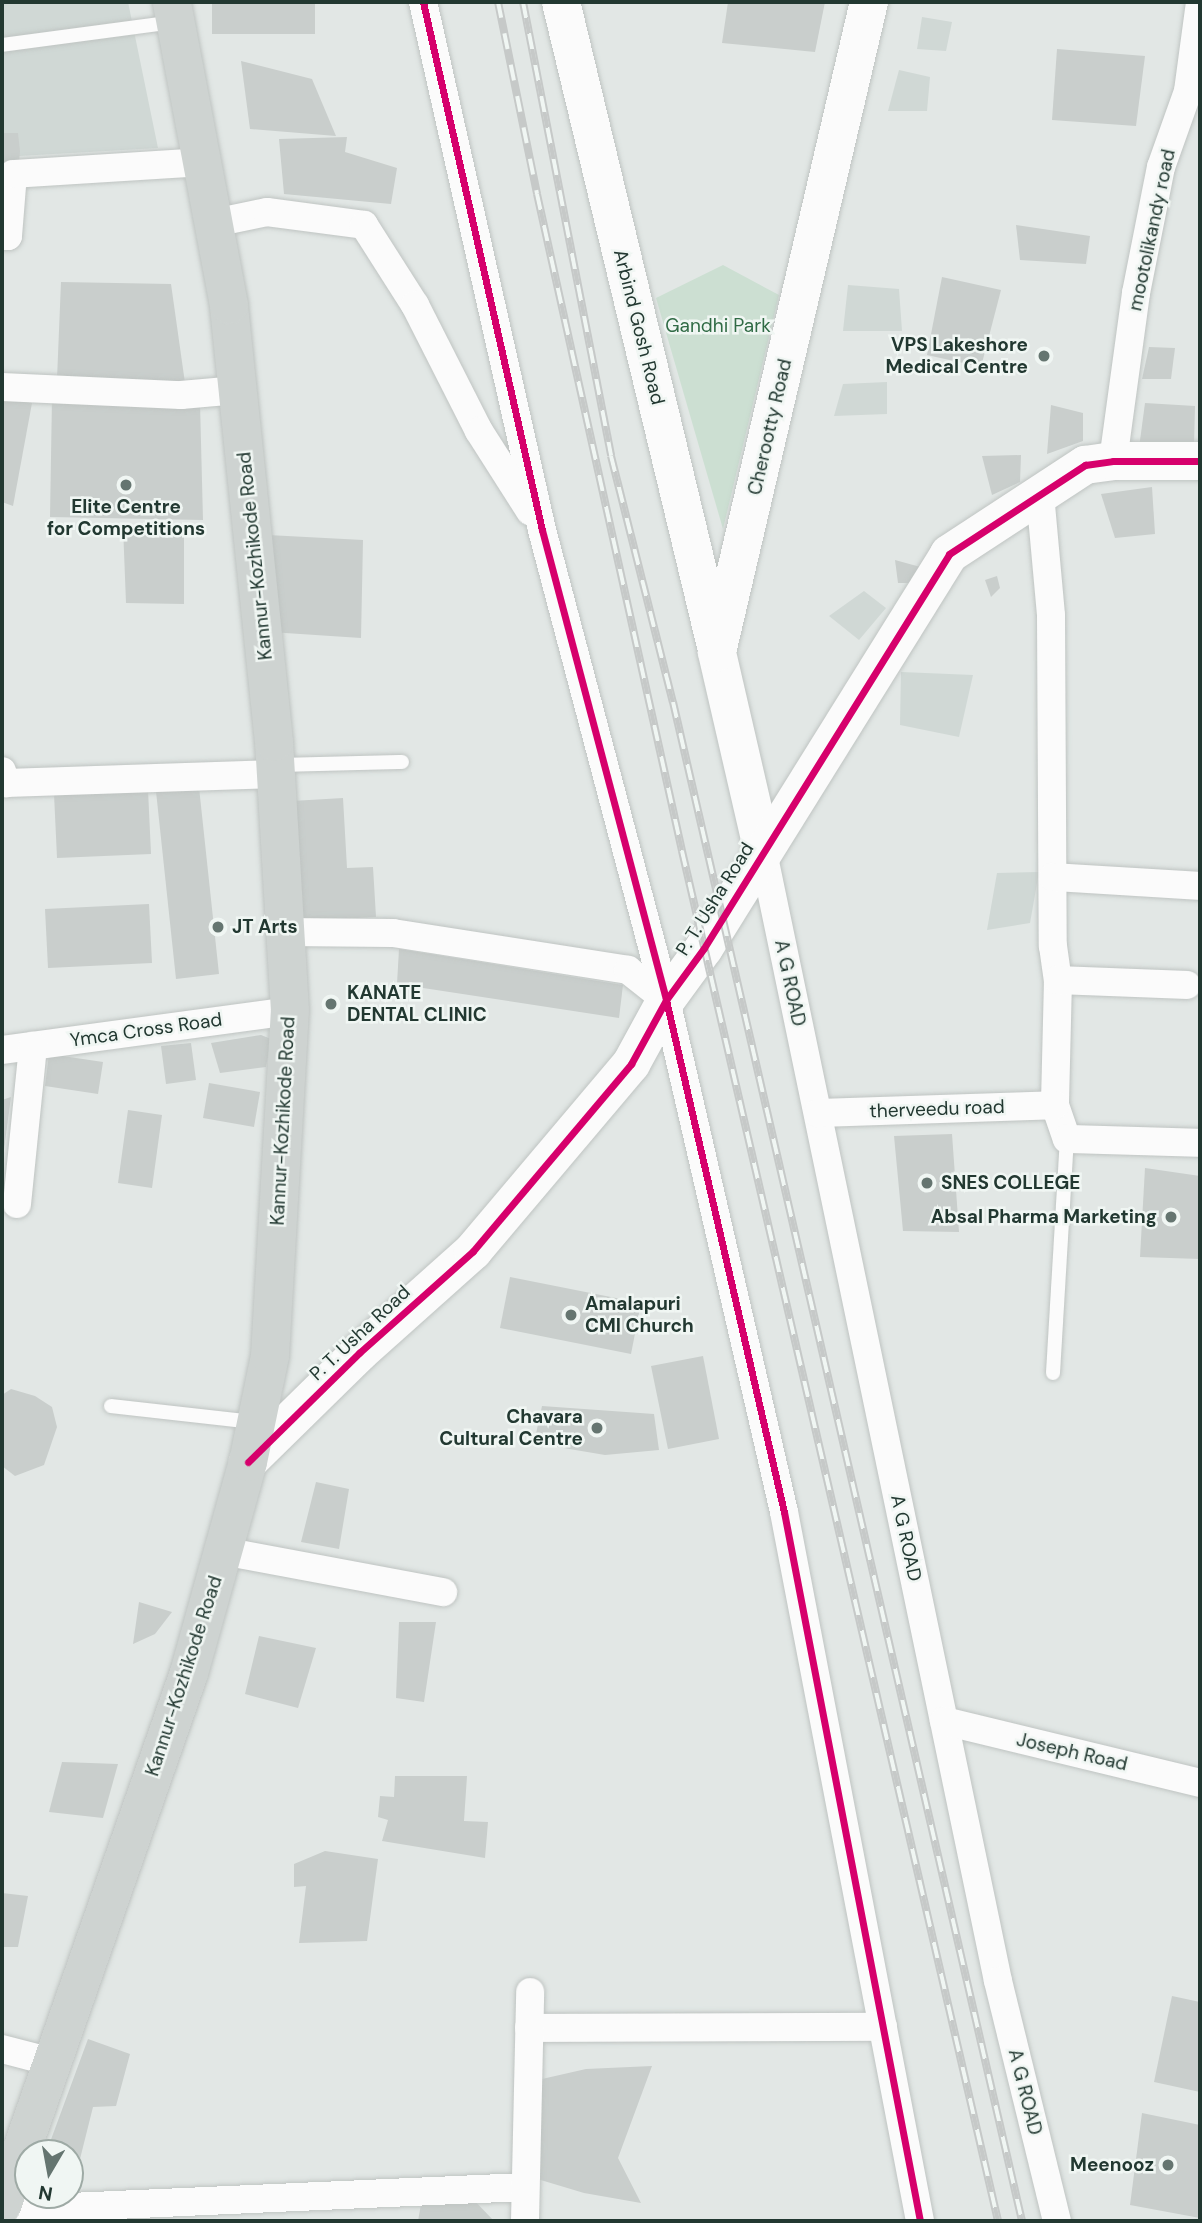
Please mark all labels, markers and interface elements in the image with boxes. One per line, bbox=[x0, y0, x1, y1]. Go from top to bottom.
street label: mootolikandy road bbox=[1124, 147, 1180, 313]
street label: Arbind Gosh Road bbox=[609, 247, 669, 407]
park label: Gandhi Park bbox=[665, 315, 771, 337]
place label: VPS Lakeshore Medical Centre bbox=[885, 334, 1028, 378]
marker: VPS Lakeshore Medical Centre bbox=[1034, 346, 1054, 366]
street label: Cherootty Road bbox=[743, 357, 797, 497]
street label: Kannur-Kozhikode Road bbox=[233, 451, 277, 661]
marker: Elite Centre for Competitions bbox=[118, 477, 134, 493]
place label: Elite Centre for Competitions bbox=[47, 496, 205, 540]
street label: P. T. Usha Road bbox=[671, 838, 759, 960]
place label: JT Arts bbox=[232, 916, 298, 938]
marker: JT Arts bbox=[210, 919, 226, 935]
street label: A G ROAD bbox=[770, 938, 810, 1028]
place label: KANATE DENTAL CLINIC bbox=[347, 982, 487, 1026]
marker: KANATE DENTAL CLINIC bbox=[321, 994, 341, 1014]
street label: Ymca Cross Road bbox=[68, 1008, 224, 1052]
street label: Kannur-Kozhikode Road bbox=[266, 1016, 300, 1226]
street label: therveedu road bbox=[869, 1095, 1005, 1123]
place label: SNES COLLEGE bbox=[941, 1172, 1080, 1194]
marker: SNES COLLEGE bbox=[919, 1175, 935, 1191]
place label: Absal Pharma Marketing bbox=[931, 1206, 1157, 1228]
marker: Absal Pharma Marketing bbox=[1163, 1209, 1179, 1225]
street label: P. T. Usha Road bbox=[305, 1281, 415, 1385]
place label: Amalapuri CMI Church bbox=[585, 1293, 694, 1337]
marker: Amalapuri CMI Church bbox=[563, 1307, 579, 1323]
place label: Chavara Cultural Centre bbox=[439, 1406, 583, 1450]
marker: Chavara Cultural Centre bbox=[589, 1420, 605, 1436]
street label: A G ROAD bbox=[886, 1493, 926, 1583]
street label: Kannur-Kozhikode Road bbox=[141, 1573, 227, 1779]
street label: Joseph Road bbox=[1014, 1728, 1130, 1776]
street label: A G ROAD bbox=[1003, 2047, 1047, 2137]
north arrow bbox=[14, 2139, 84, 2209]
place label: Meenooz bbox=[1070, 2154, 1154, 2176]
marker: Meenooz bbox=[1160, 2157, 1176, 2173]
text: N bbox=[37, 2180, 55, 2207]

